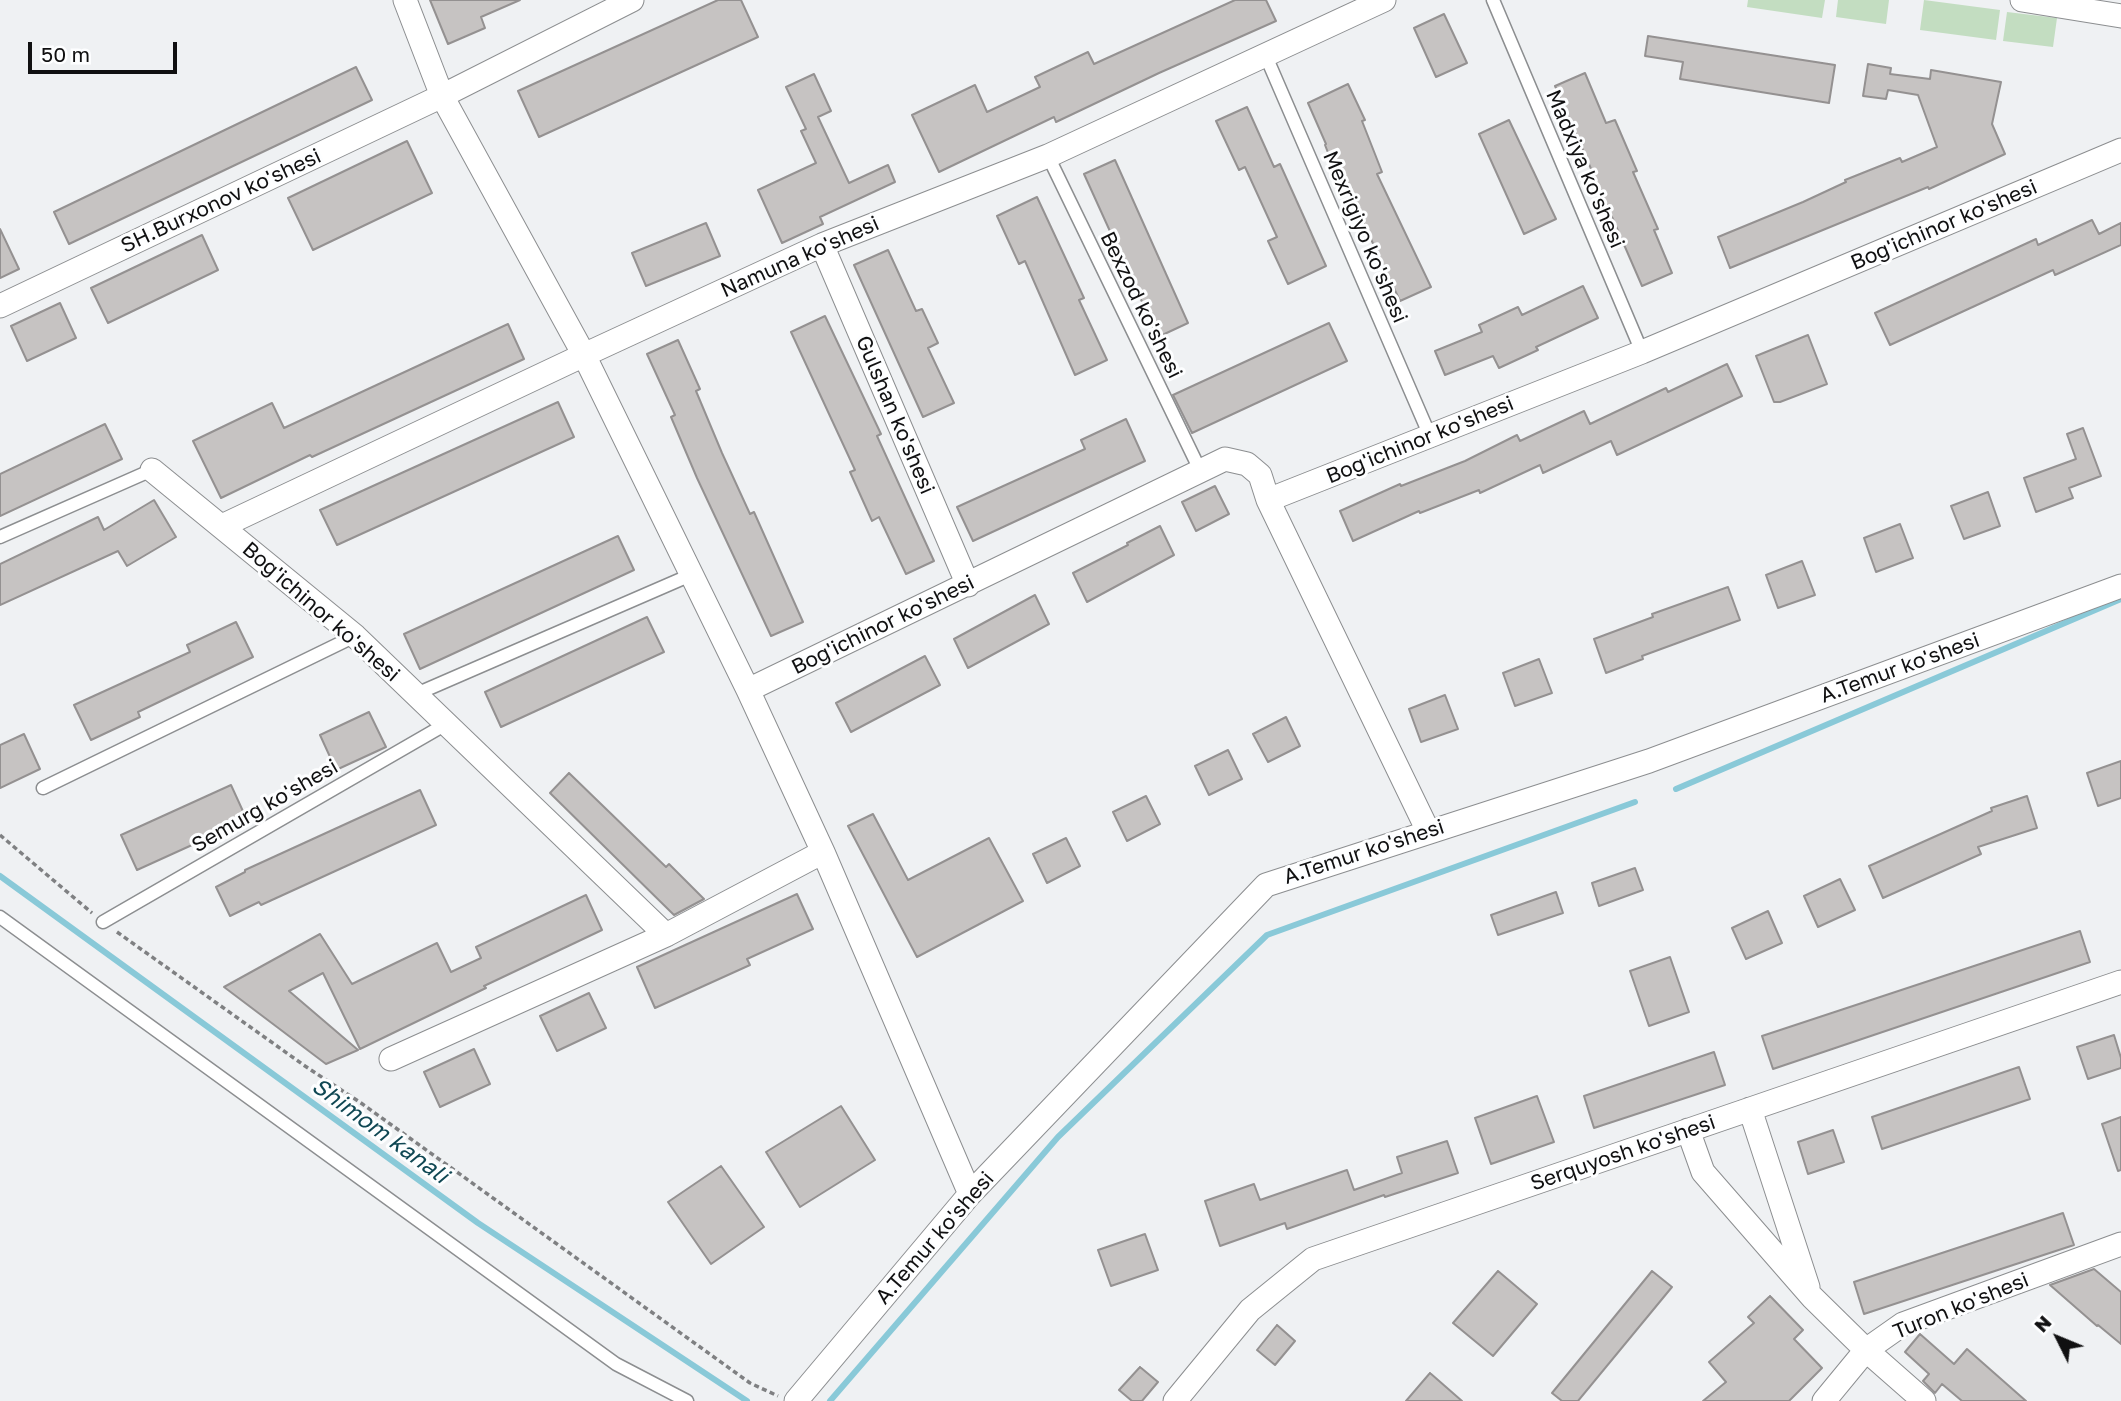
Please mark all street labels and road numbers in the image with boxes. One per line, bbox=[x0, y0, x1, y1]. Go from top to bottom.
street label: Madxiya ko'shesi bbox=[1540, 86, 1630, 252]
street label: SH.Burxonov ko'shesi bbox=[117, 143, 325, 259]
street label: Mexrigiyo ko'shesi bbox=[1317, 147, 1413, 327]
street label: Bog'ichinor ko'shesi bbox=[1847, 174, 2041, 276]
street label: Namuna ko'shesi bbox=[717, 211, 883, 303]
street label: Bexzod ko'shesi bbox=[1095, 227, 1187, 383]
street label: Gulshan ko'shesi bbox=[850, 332, 940, 498]
street label: Bog'ichinor ko'shesi bbox=[1322, 391, 1518, 489]
street label: Bog'ichinor ko'shesi bbox=[237, 537, 405, 687]
street label: Bog'ichinor ko'shesi bbox=[788, 570, 978, 680]
street label: A.Temur ko'shesi bbox=[1817, 628, 1983, 708]
street label: Semurg ko'shesi bbox=[187, 754, 343, 858]
street label: A.Temur ko'shesi bbox=[1280, 814, 1448, 890]
street label: Serquyosh ko'shesi bbox=[1527, 1110, 1719, 1196]
street label: A.Temur ko'shesi bbox=[871, 1167, 999, 1309]
street label: Turon ko'shesi bbox=[1890, 1267, 2032, 1345]

